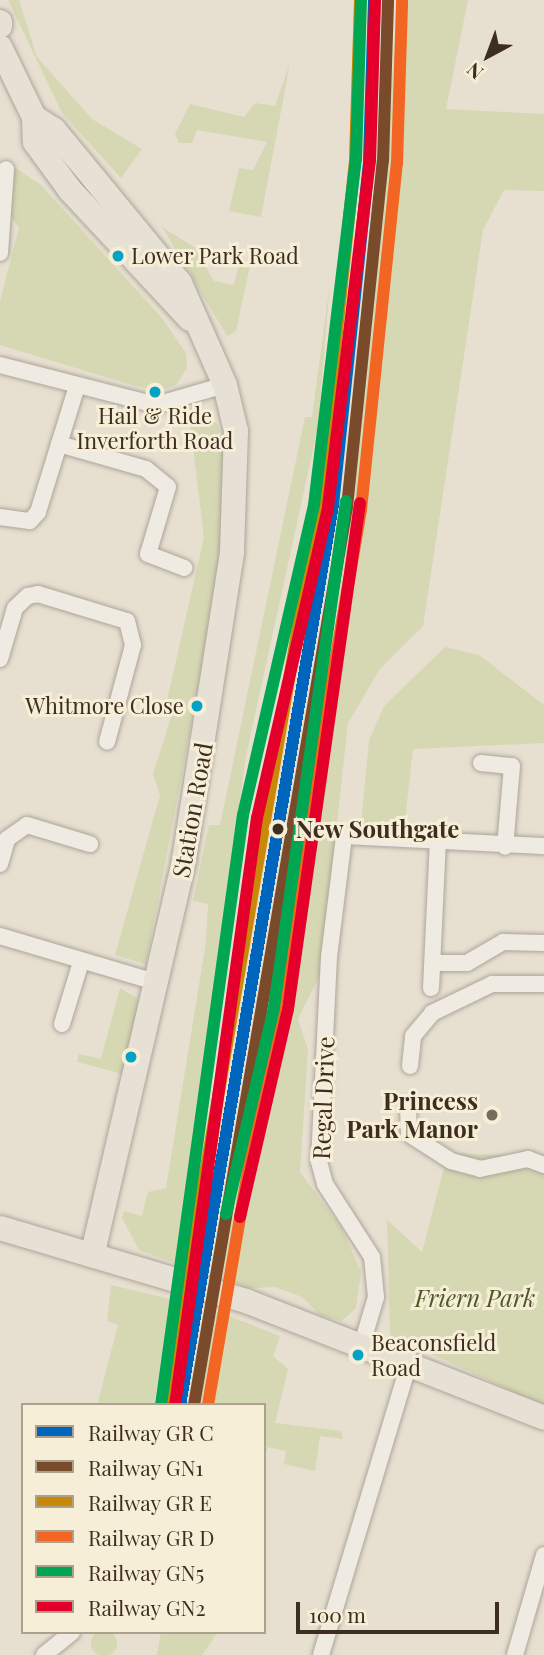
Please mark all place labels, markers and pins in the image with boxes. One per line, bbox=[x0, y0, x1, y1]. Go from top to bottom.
place label: Lower Park Road bbox=[131, 243, 300, 269]
marker: Lower Park Road bbox=[111, 249, 125, 263]
marker: Hail & Ride Inverforth Road bbox=[148, 385, 162, 399]
place label: Hail & Ride Inverforth Road bbox=[77, 402, 233, 453]
place label: Whitmore Close bbox=[25, 693, 184, 719]
marker: Whitmore Close bbox=[190, 699, 204, 713]
place label: New Southgate bbox=[296, 815, 460, 843]
marker: New Southgate bbox=[266, 817, 290, 841]
unlabelled marker bbox=[124, 1050, 138, 1064]
place label: Princess Park Manor bbox=[346, 1087, 478, 1143]
marker: Princess Park Manor bbox=[484, 1107, 500, 1123]
place label: Beaconsfield Road bbox=[371, 1329, 496, 1380]
marker: Beaconsfield Road bbox=[351, 1348, 365, 1362]

